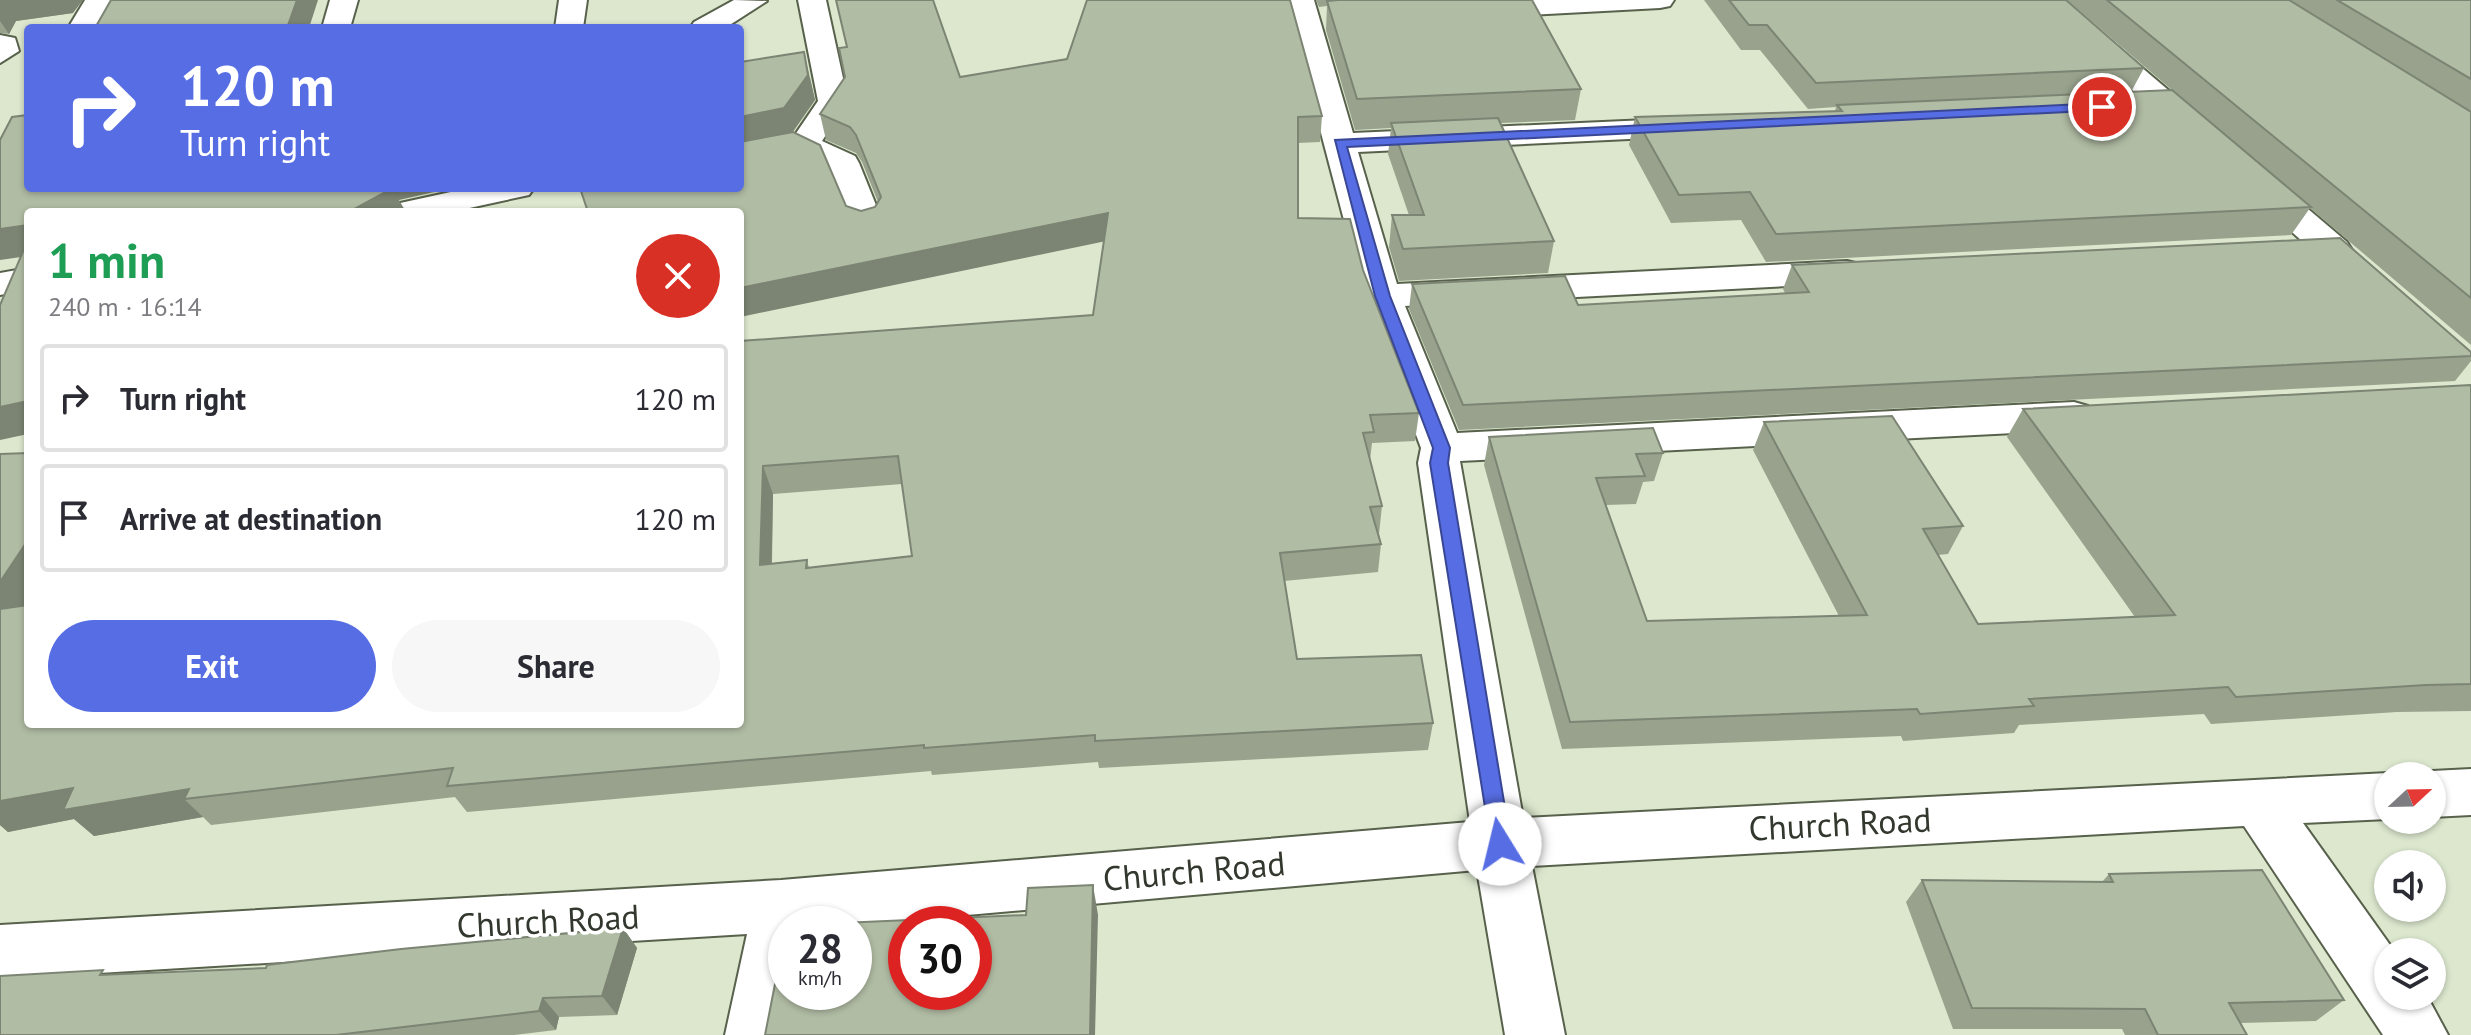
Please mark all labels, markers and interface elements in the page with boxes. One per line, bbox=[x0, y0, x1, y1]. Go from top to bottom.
text: 120 m bbox=[180, 49, 335, 121]
icon: right bbox=[48, 56, 152, 160]
pin bbox=[2068, 73, 2136, 141]
icon: arrive bbox=[2080, 85, 2124, 129]
text: Turn right bbox=[180, 119, 330, 166]
text: 1 min bbox=[48, 229, 165, 291]
button: close bbox=[636, 234, 720, 318]
text: 240 m · 16:14 bbox=[48, 290, 202, 323]
icon: right bbox=[52, 376, 96, 420]
text: Turn right bbox=[120, 379, 246, 418]
text: 120 m bbox=[635, 379, 716, 418]
icon: arrive bbox=[52, 496, 96, 540]
text: Arrive at destination bbox=[120, 499, 382, 538]
text: 120 m bbox=[635, 499, 716, 538]
button: Exit bbox=[48, 620, 376, 712]
button: Share bbox=[392, 620, 720, 712]
north arrow bbox=[2374, 762, 2446, 834]
map controls bbox=[2374, 762, 2446, 1010]
street label: Church Road bbox=[1748, 796, 1932, 850]
position arrow bbox=[1458, 802, 1542, 886]
street label: Church Road bbox=[1101, 840, 1287, 900]
button: sound bbox=[2374, 850, 2446, 922]
street label: Church Road bbox=[456, 893, 640, 947]
speed limit sign: 30 bbox=[888, 906, 992, 1010]
text: 28 bbox=[797, 922, 843, 974]
button: layers bbox=[2374, 938, 2446, 1010]
text: km/h bbox=[798, 965, 842, 991]

